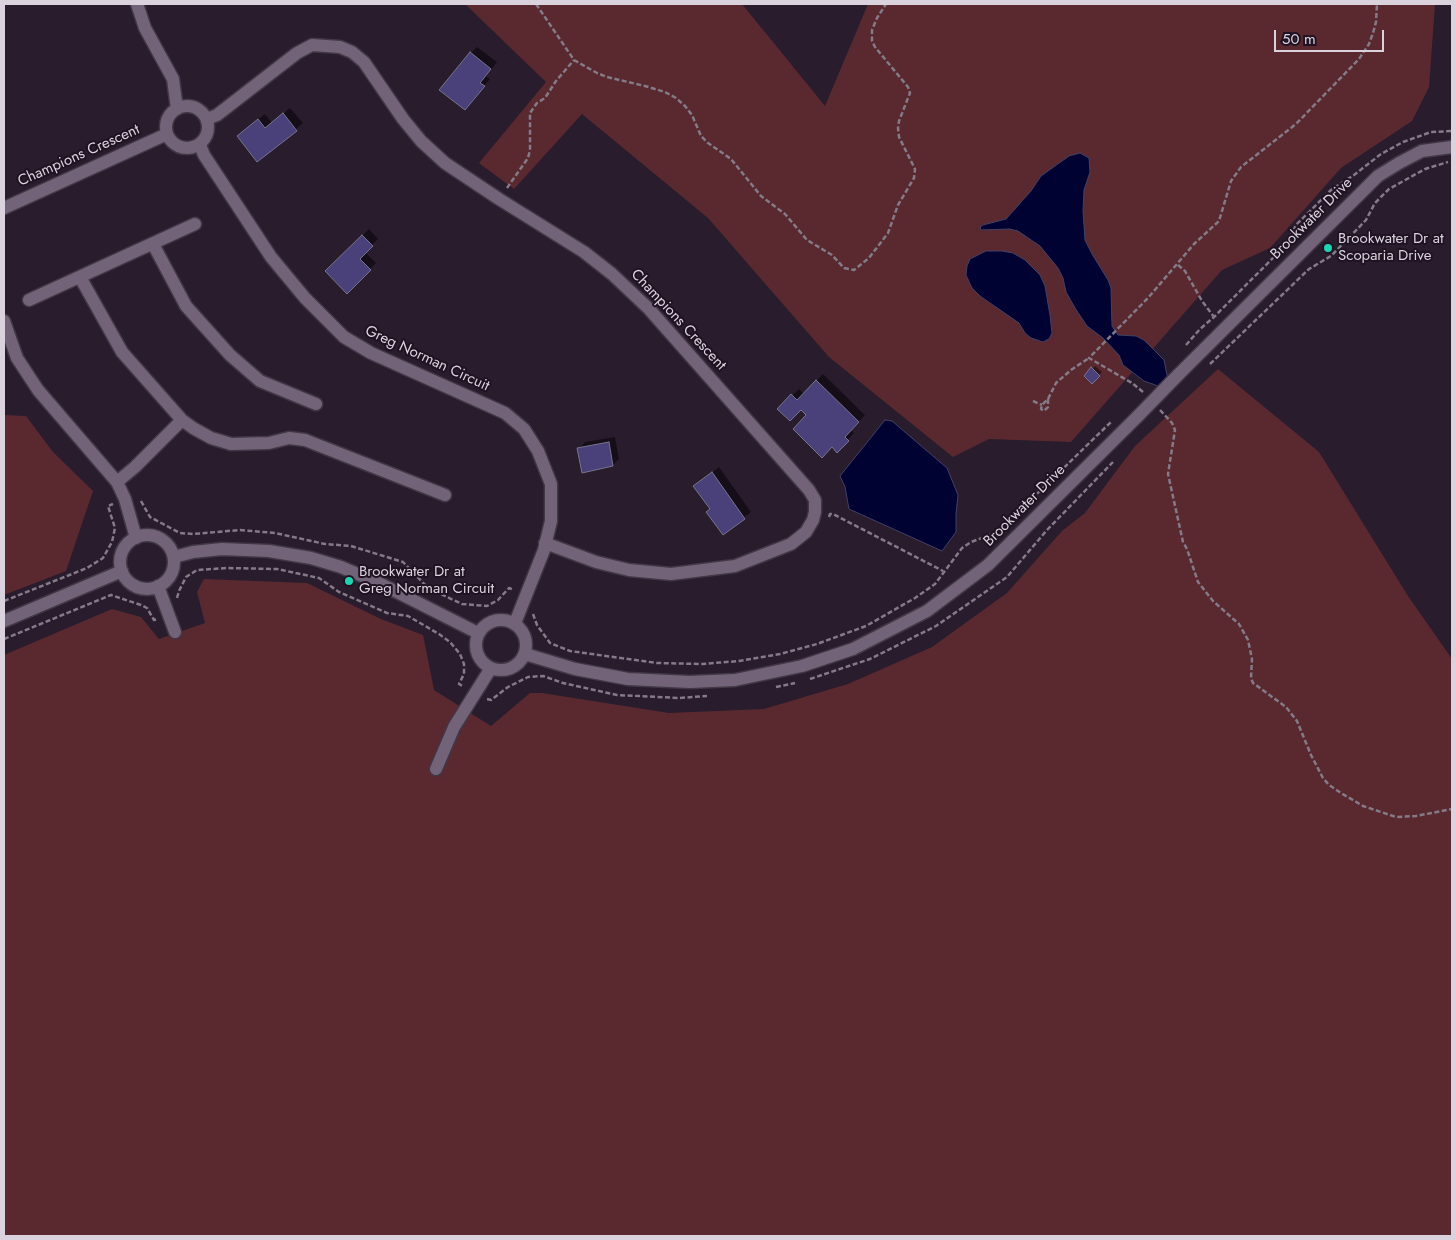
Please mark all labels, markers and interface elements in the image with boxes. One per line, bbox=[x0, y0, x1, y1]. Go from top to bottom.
scale bar bbox=[1276, 20, 1386, 52]
text: 50 m bbox=[1282, 28, 1316, 50]
street label: Champions Crescent bbox=[15, 121, 143, 191]
street label: Brookwater Drive bbox=[1267, 174, 1357, 264]
place label: Brookwater Dr at Scoparia Drive bbox=[1338, 230, 1444, 265]
marker: Brookwater Dr at Scoparia Drive bbox=[1322, 242, 1334, 254]
street label: Champions Crescent bbox=[627, 266, 729, 374]
street label: Greg Norman Circuit bbox=[362, 322, 492, 396]
street label: Brookwater Drive bbox=[980, 461, 1070, 551]
place label: Brookwater Dr at Greg Norman Circuit bbox=[359, 563, 494, 598]
marker: Brookwater Dr at Greg Norman Circuit bbox=[343, 575, 355, 587]

